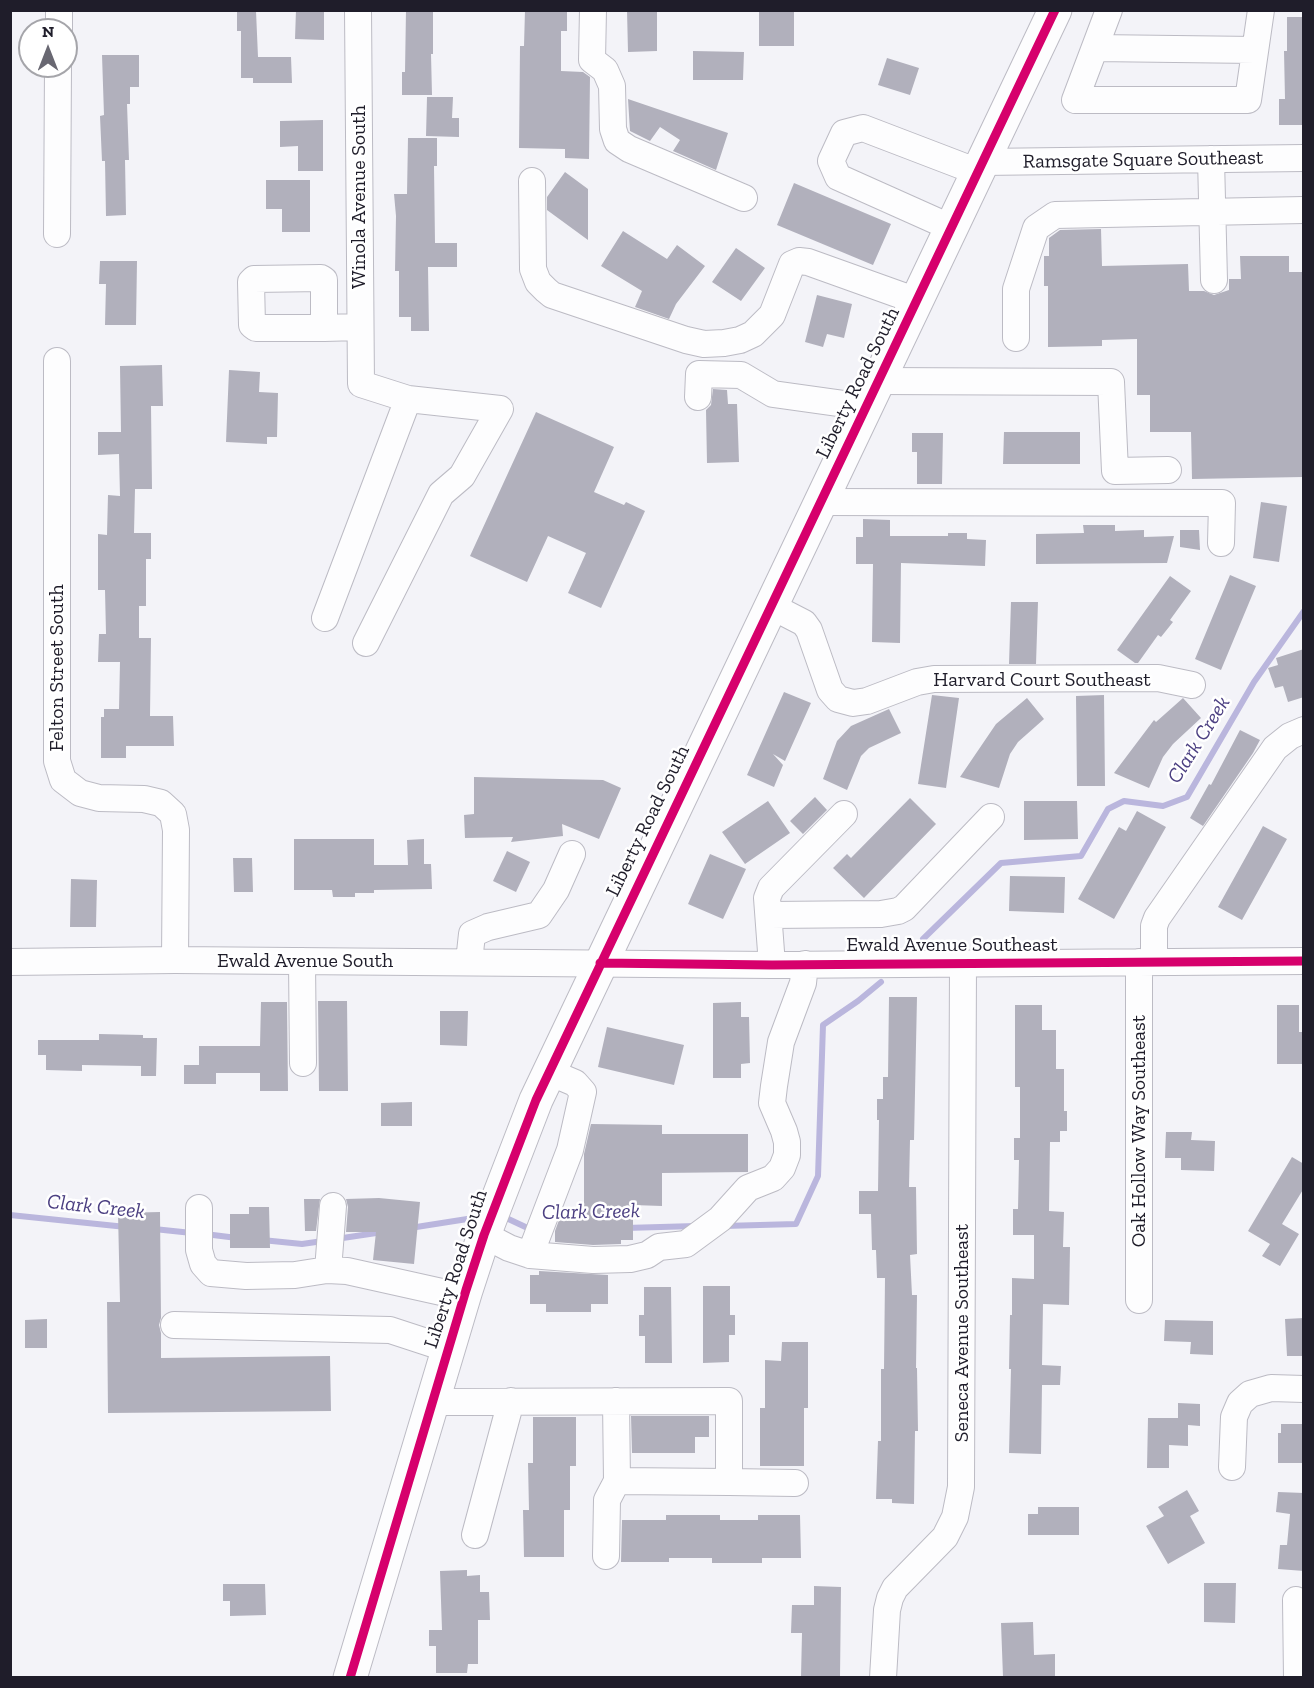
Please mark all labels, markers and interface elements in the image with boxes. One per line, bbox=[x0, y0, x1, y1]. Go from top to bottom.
north arrow bbox=[18, 18, 78, 78]
text: N bbox=[42, 22, 54, 41]
street label: Winola Avenue South bbox=[347, 105, 371, 289]
street label: Ramsgate Square Southeast bbox=[1023, 146, 1263, 174]
street label: Liberty Road South bbox=[811, 303, 905, 463]
street label: Felton Street South bbox=[45, 584, 69, 752]
street label: Harvard Court Southeast bbox=[933, 668, 1151, 692]
water label: Clark Creek bbox=[1162, 692, 1236, 788]
street label: Liberty Road South bbox=[601, 741, 695, 901]
street label: Ewald Avenue Southeast bbox=[846, 933, 1058, 957]
street label: Ewald Avenue South bbox=[217, 949, 393, 973]
street label: Oak Hollow Way Southeast bbox=[1127, 1015, 1151, 1247]
street label: Liberty Road South bbox=[419, 1187, 493, 1351]
water label: Clark Creek bbox=[46, 1189, 146, 1225]
water label: Clark Creek bbox=[542, 1199, 640, 1225]
street label: Seneca Avenue Southeast bbox=[950, 1224, 974, 1442]

